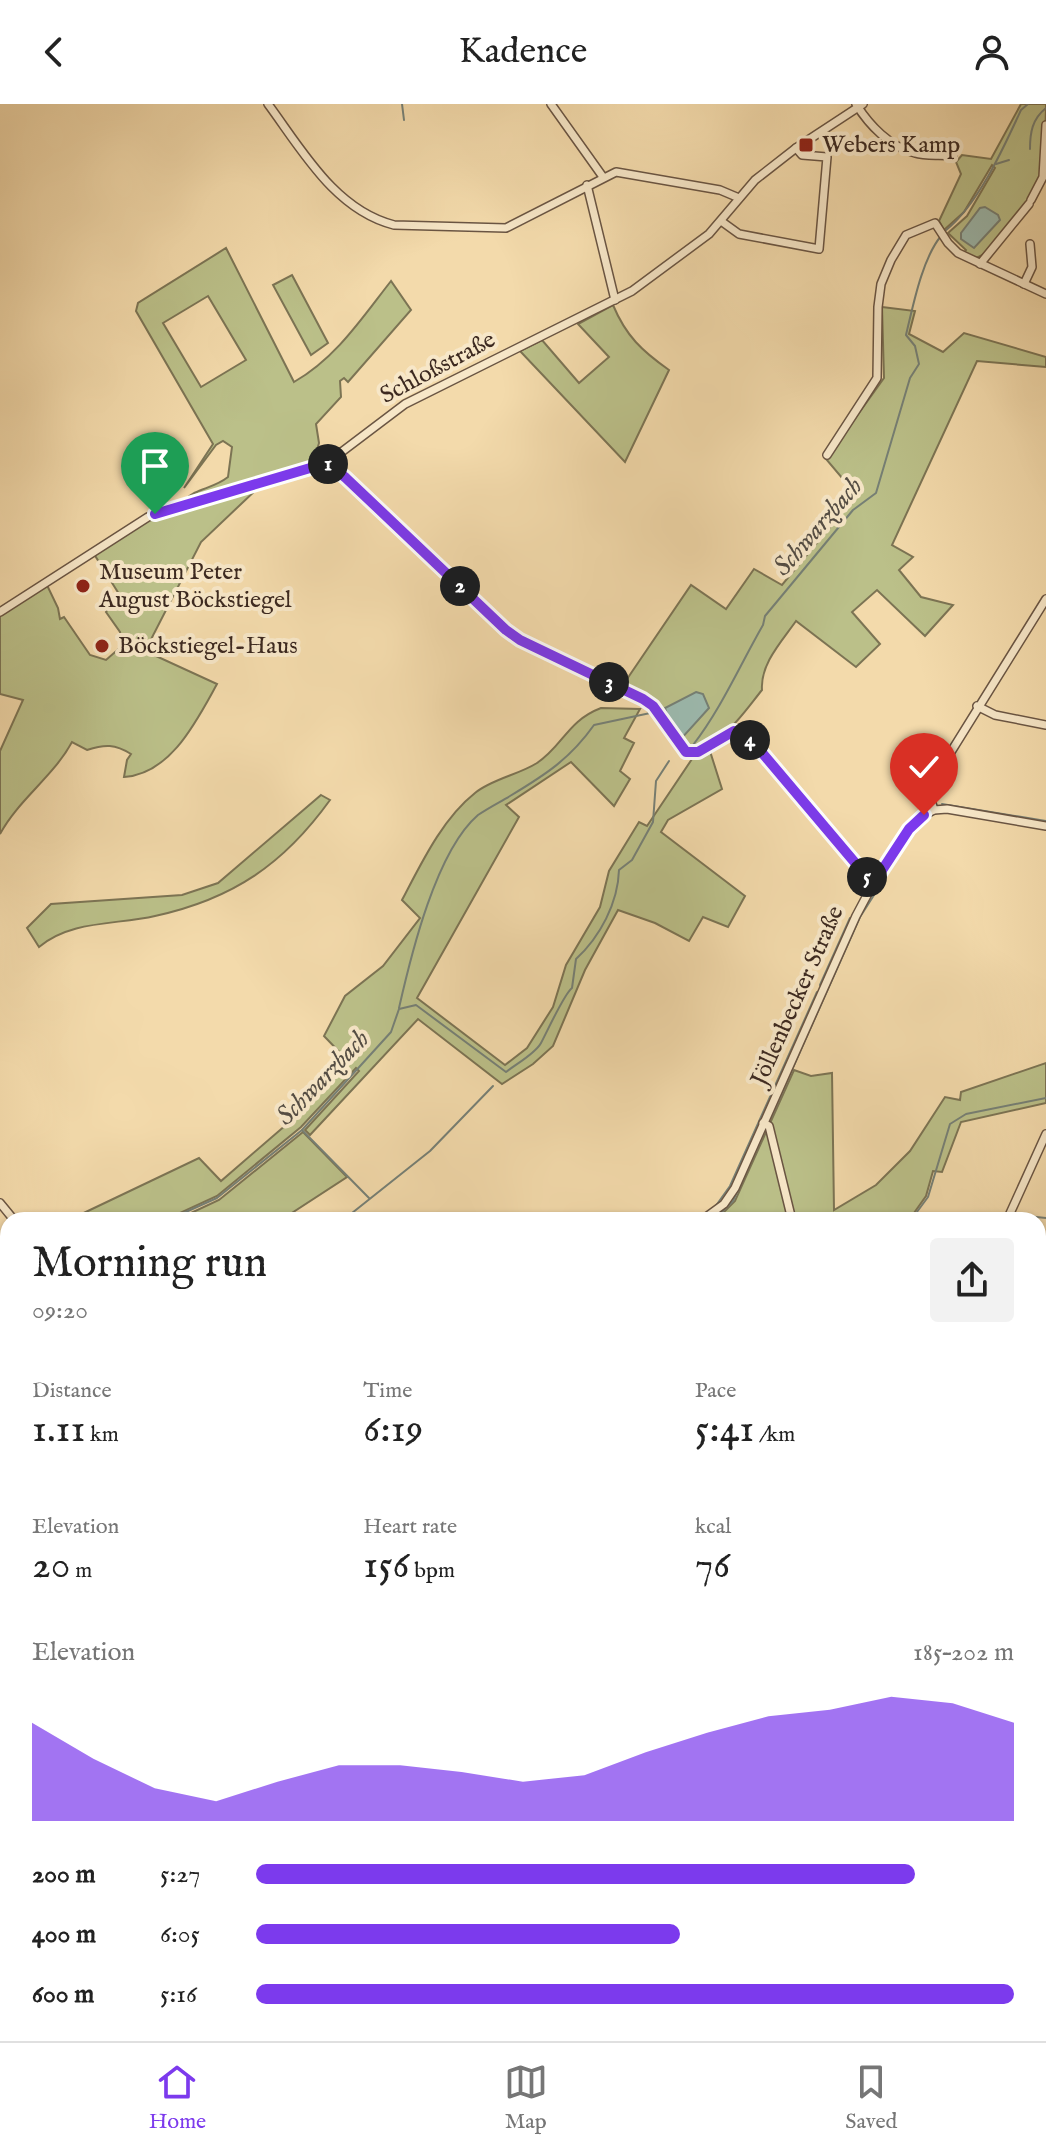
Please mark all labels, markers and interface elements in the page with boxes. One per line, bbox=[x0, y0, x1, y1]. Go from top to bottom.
text: Kadence bbox=[459, 29, 587, 75]
icon: back bbox=[32, 30, 76, 74]
icon: person bbox=[970, 30, 1014, 74]
place label: Webers Kamp bbox=[822, 130, 960, 161]
marker: Webers Kamp bbox=[797, 136, 815, 154]
street label: Schloßstraße bbox=[375, 325, 501, 411]
pin bbox=[121, 432, 189, 514]
icon: arrive bbox=[133, 444, 177, 488]
pin: 1 bbox=[308, 444, 348, 484]
text: 1 bbox=[324, 450, 332, 478]
water label: Schwarzbach bbox=[766, 471, 870, 583]
place label: Museum Peter August Böckstiegel bbox=[98, 557, 292, 616]
pin: 2 bbox=[440, 566, 480, 606]
text: 2 bbox=[455, 572, 465, 600]
marker: Museum Peter August Böckstiegel bbox=[74, 577, 92, 595]
place label: Böckstiegel-Haus bbox=[118, 631, 298, 662]
marker: Böckstiegel-Haus bbox=[93, 637, 111, 655]
pin: 3 bbox=[589, 662, 629, 702]
text: 3 bbox=[605, 668, 613, 696]
pin: 4 bbox=[730, 720, 770, 760]
text: 4 bbox=[745, 726, 755, 754]
pin bbox=[890, 733, 958, 815]
icon: check bbox=[902, 745, 946, 789]
pin: 5 bbox=[847, 857, 887, 897]
text: 5 bbox=[863, 863, 871, 891]
street label: Jöllenbecker Straße bbox=[743, 901, 852, 1094]
water label: Schwarzbach bbox=[269, 1023, 377, 1133]
text: Morning run bbox=[32, 1236, 267, 1292]
button: share bbox=[930, 1238, 1014, 1322]
text: 09:20 bbox=[32, 1294, 88, 1327]
text: Distance bbox=[32, 1377, 112, 1405]
text: Time bbox=[363, 1377, 412, 1405]
text: Pace bbox=[695, 1377, 736, 1405]
text: 1.11 bbox=[32, 1405, 85, 1456]
text: 6:19 bbox=[363, 1405, 423, 1456]
text: 5:41 bbox=[695, 1405, 754, 1456]
text: km bbox=[85, 1421, 119, 1449]
text: /km bbox=[754, 1421, 795, 1449]
text: Elevation bbox=[32, 1513, 119, 1541]
text: Heart rate bbox=[363, 1513, 457, 1541]
text: kcal bbox=[695, 1513, 731, 1541]
text: 20 bbox=[32, 1541, 70, 1592]
text: 156 bbox=[363, 1541, 409, 1592]
text: 76 bbox=[695, 1541, 730, 1592]
text: m bbox=[70, 1557, 92, 1585]
text: bpm bbox=[409, 1557, 455, 1585]
text: Elevation bbox=[32, 1636, 135, 1669]
text: 185–202 m bbox=[913, 1636, 1014, 1669]
text: 200 m bbox=[32, 1858, 96, 1891]
text: 5:27 bbox=[160, 1858, 200, 1891]
text: 400 m bbox=[32, 1918, 96, 1951]
text: 6:05 bbox=[160, 1918, 200, 1951]
text: 600 m bbox=[32, 1978, 94, 2011]
text: 5:16 bbox=[160, 1978, 197, 2011]
tab: Home bbox=[149, 2060, 206, 2136]
tab: Map bbox=[504, 2060, 548, 2136]
tab: Saved bbox=[845, 2060, 897, 2136]

